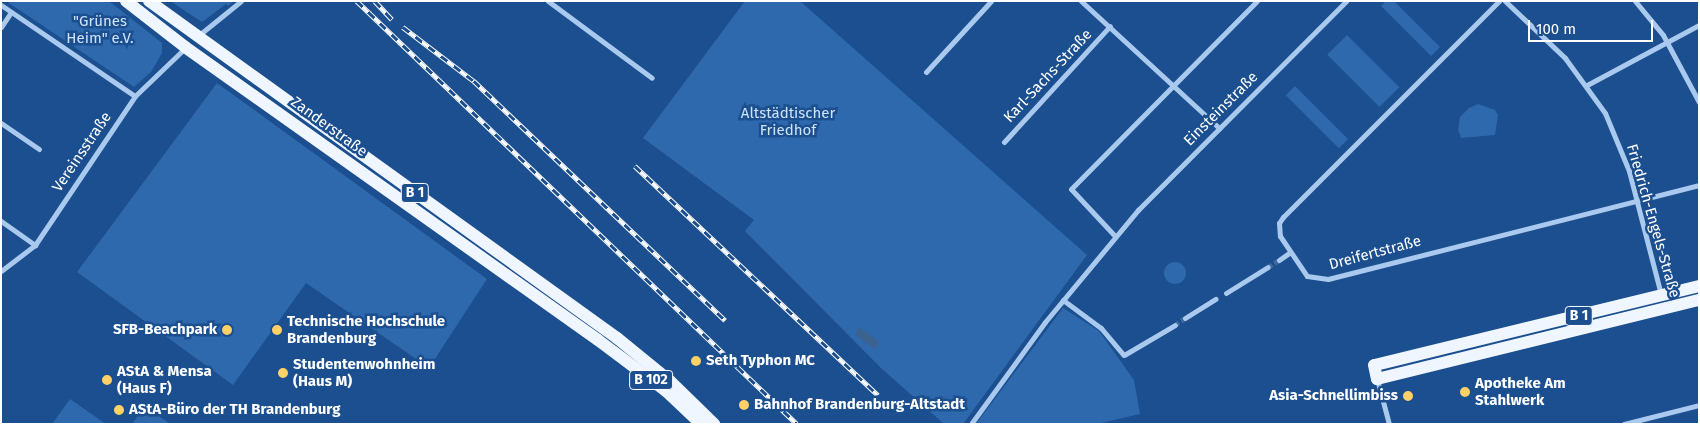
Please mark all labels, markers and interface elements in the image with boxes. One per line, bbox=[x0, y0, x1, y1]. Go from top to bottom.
scale bar bbox=[1530, 10, 1655, 42]
park label: "Grünes Heim" e.V. bbox=[66, 12, 134, 47]
text: 100 m bbox=[1536, 20, 1576, 38]
street label: Karl-Sachs-Straße bbox=[1000, 26, 1096, 126]
street label: Einsteinstraße bbox=[1180, 68, 1262, 150]
street label: Zanderstraße bbox=[287, 93, 371, 161]
park label: Altstädtischer Friedhof bbox=[741, 104, 835, 139]
street label: Vereinsstraße bbox=[49, 109, 115, 195]
street label: Friedrich-Engels-Straße bbox=[1622, 142, 1684, 300]
road number: B 1 bbox=[400, 182, 430, 204]
street label: Dreifertstraße bbox=[1327, 232, 1423, 274]
road number: B 1 bbox=[1564, 304, 1594, 328]
place label: Technische Hochschule Brandenburg bbox=[287, 312, 445, 347]
place label: SFB-Beachpark bbox=[113, 321, 217, 339]
marker: SFB-Beachpark bbox=[221, 324, 233, 336]
marker: Technische Hochschule Brandenburg bbox=[271, 324, 283, 336]
place label: Seth Typhon MC bbox=[706, 352, 815, 370]
place label: Studentenwohnheim (Haus M) bbox=[293, 355, 435, 390]
marker: Seth Typhon MC bbox=[690, 355, 702, 367]
place label: AStA & Mensa (Haus F) bbox=[117, 362, 212, 397]
marker: Studentenwohnheim (Haus M) bbox=[277, 367, 289, 379]
road number: B 102 bbox=[628, 368, 674, 392]
marker: AStA & Mensa (Haus F) bbox=[101, 374, 113, 386]
place label: Apotheke Am Stahlwerk bbox=[1475, 374, 1566, 409]
marker: Apotheke Am Stahlwerk bbox=[1459, 386, 1471, 398]
place label: Asia-Schnellimbiss bbox=[1269, 387, 1398, 405]
marker: Asia-Schnellimbiss bbox=[1402, 390, 1414, 402]
place label: Bahnhof Brandenburg-Altstadt bbox=[754, 396, 965, 414]
marker: Bahnhof Brandenburg-Altstadt bbox=[738, 399, 750, 411]
place label: AStA-Büro der TH Brandenburg bbox=[129, 401, 340, 419]
marker: AStA-Büro der TH Brandenburg bbox=[113, 404, 125, 416]

